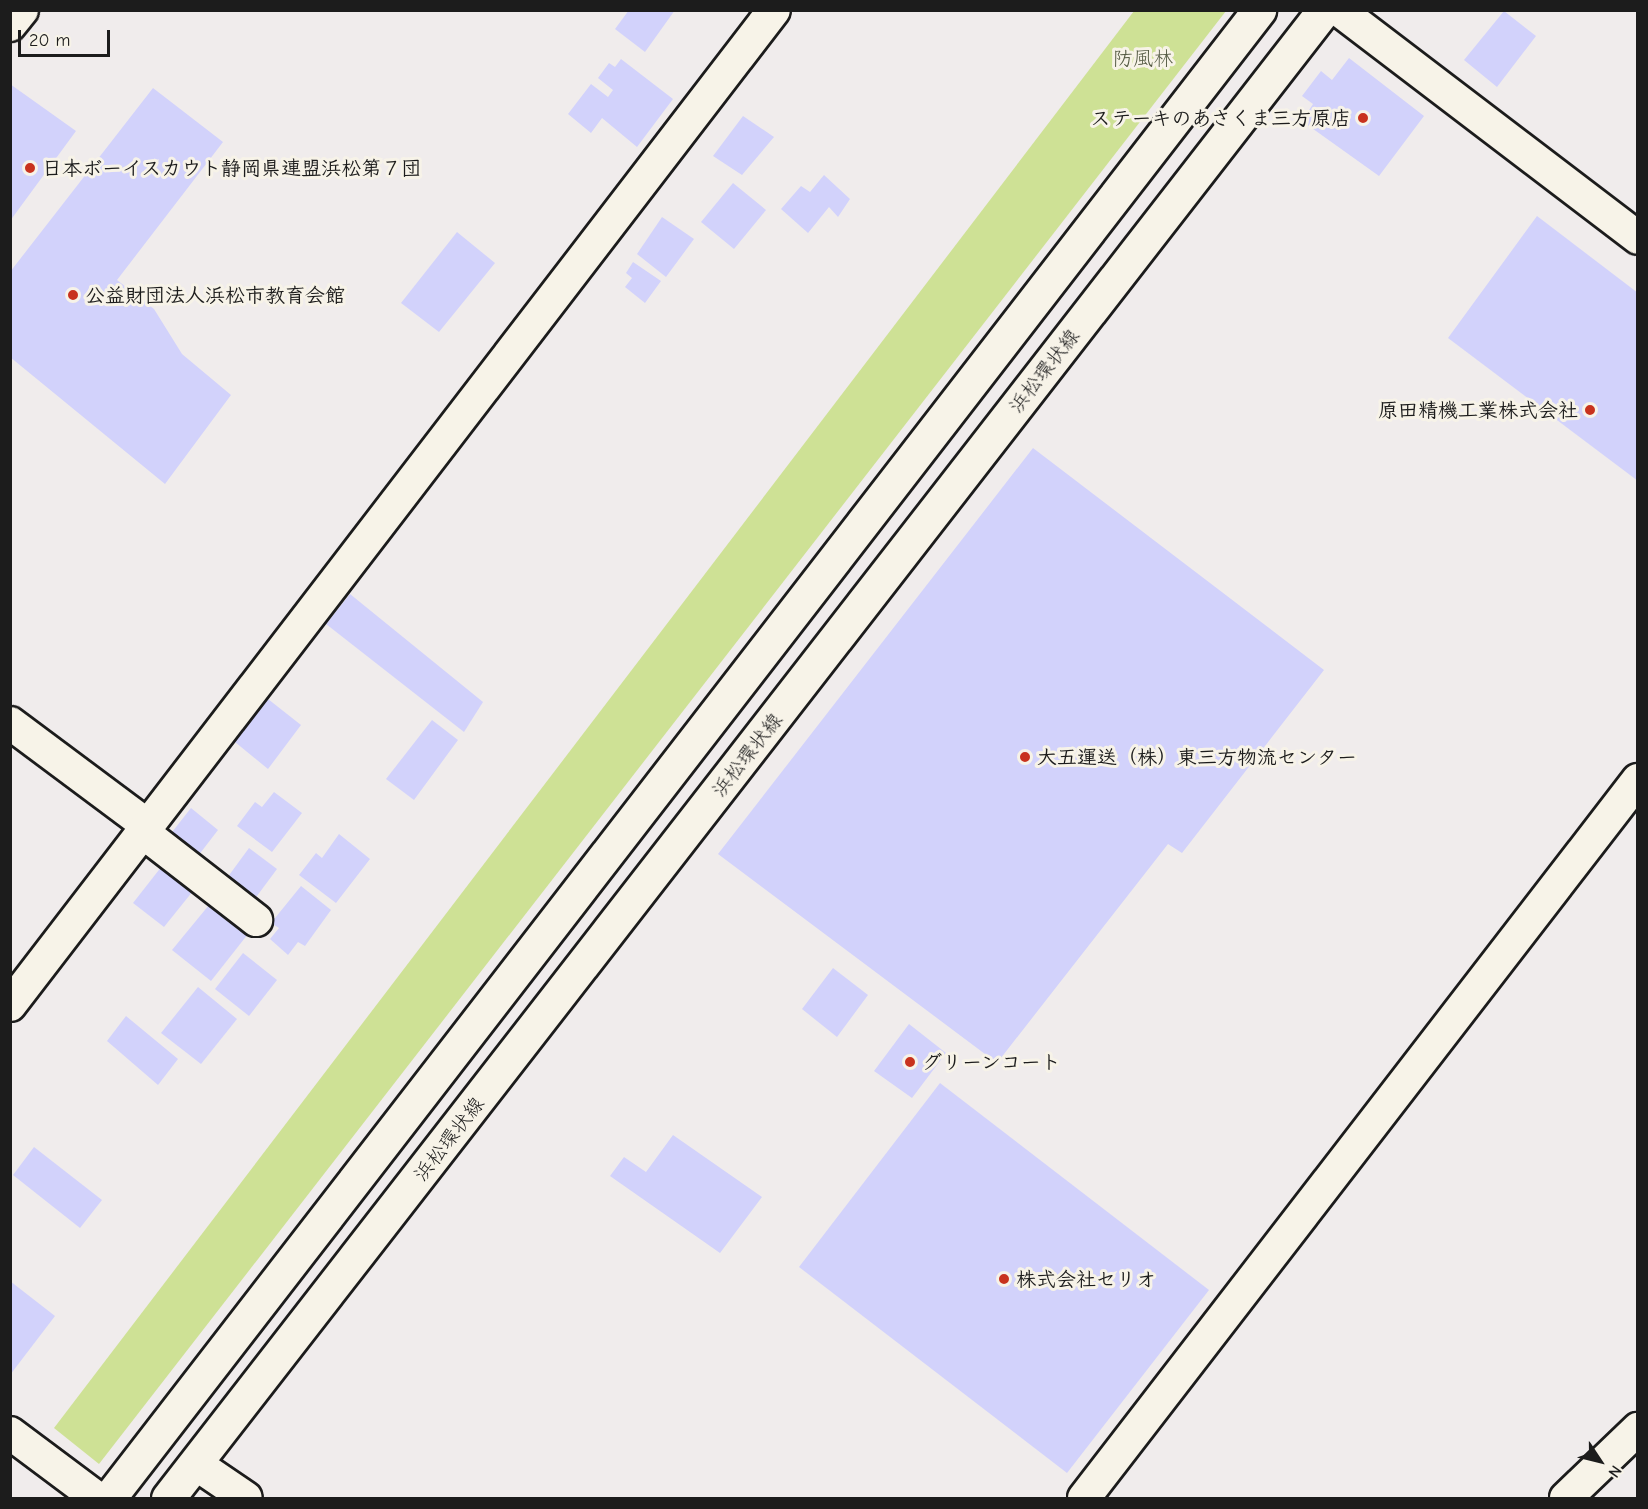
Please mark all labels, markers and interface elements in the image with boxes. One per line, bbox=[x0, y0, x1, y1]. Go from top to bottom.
scale bar bbox=[21, 18, 112, 56]
text: 20 m bbox=[29, 30, 70, 51]
park label: 防風林 bbox=[1113, 46, 1173, 70]
place label: ステーキのあさくま三方原店 bbox=[1091, 106, 1351, 130]
marker: ステーキのあさくま三方原店 bbox=[1356, 111, 1370, 125]
place label: 日本ボーイスカウト静岡県連盟浜松第７団 bbox=[42, 156, 422, 180]
marker: 日本ボーイスカウト静岡県連盟浜松第７団 bbox=[23, 161, 37, 175]
place label: 公益財団法人浜松市教育会館 bbox=[85, 283, 345, 307]
marker: 公益財団法人浜松市教育会館 bbox=[66, 288, 80, 302]
street label: 浜松環状線 bbox=[1004, 324, 1084, 418]
place label: 原田精機工業株式会社 bbox=[1378, 398, 1578, 422]
marker: 原田精機工業株式会社 bbox=[1583, 403, 1597, 417]
street label: 浜松環状線 bbox=[707, 708, 787, 802]
place label: 大五運送（株）東三方物流センター bbox=[1037, 745, 1357, 769]
marker: 大五運送（株）東三方物流センター bbox=[1018, 750, 1032, 764]
place label: グリーンコート bbox=[922, 1050, 1062, 1074]
marker: グリーンコート bbox=[903, 1055, 917, 1069]
street label: 浜松環状線 bbox=[409, 1092, 489, 1186]
place label: 株式会社セリオ bbox=[1016, 1267, 1156, 1291]
marker: 株式会社セリオ bbox=[997, 1272, 1011, 1286]
north arrow bbox=[1570, 1431, 1630, 1491]
text: N bbox=[1604, 1462, 1625, 1481]

